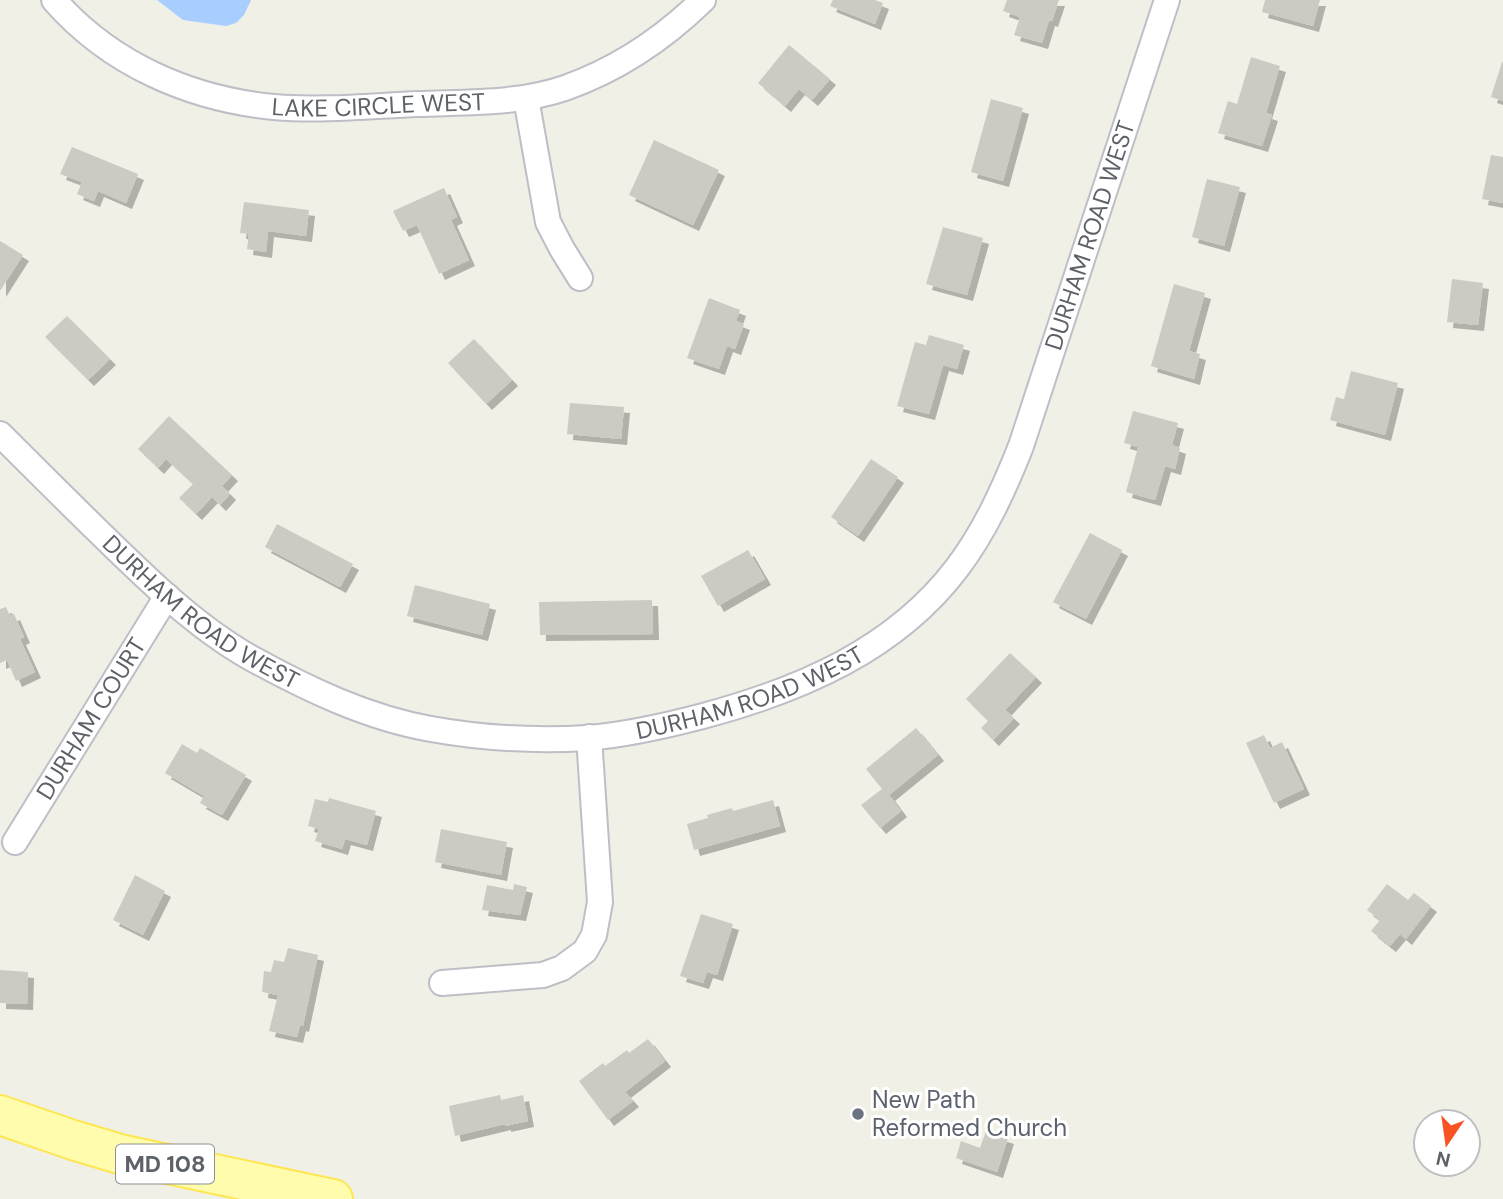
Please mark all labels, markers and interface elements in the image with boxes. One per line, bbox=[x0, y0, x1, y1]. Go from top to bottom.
street label: LAKE CIRCLE WEST bbox=[271, 86, 486, 124]
street label: DURHAM ROAD WEST bbox=[1038, 116, 1142, 354]
street label: DURHAM ROAD WEST bbox=[96, 528, 305, 696]
street label: DURHAM COURT bbox=[29, 632, 153, 805]
street label: DURHAM ROAD WEST bbox=[633, 639, 869, 746]
place label: New Path Reformed Church bbox=[872, 1084, 1067, 1143]
marker: New Path Reformed Church bbox=[850, 1106, 866, 1122]
north arrow bbox=[1412, 1108, 1482, 1178]
road number: MD 108 bbox=[116, 1144, 214, 1184]
text: N bbox=[1434, 1145, 1453, 1173]

